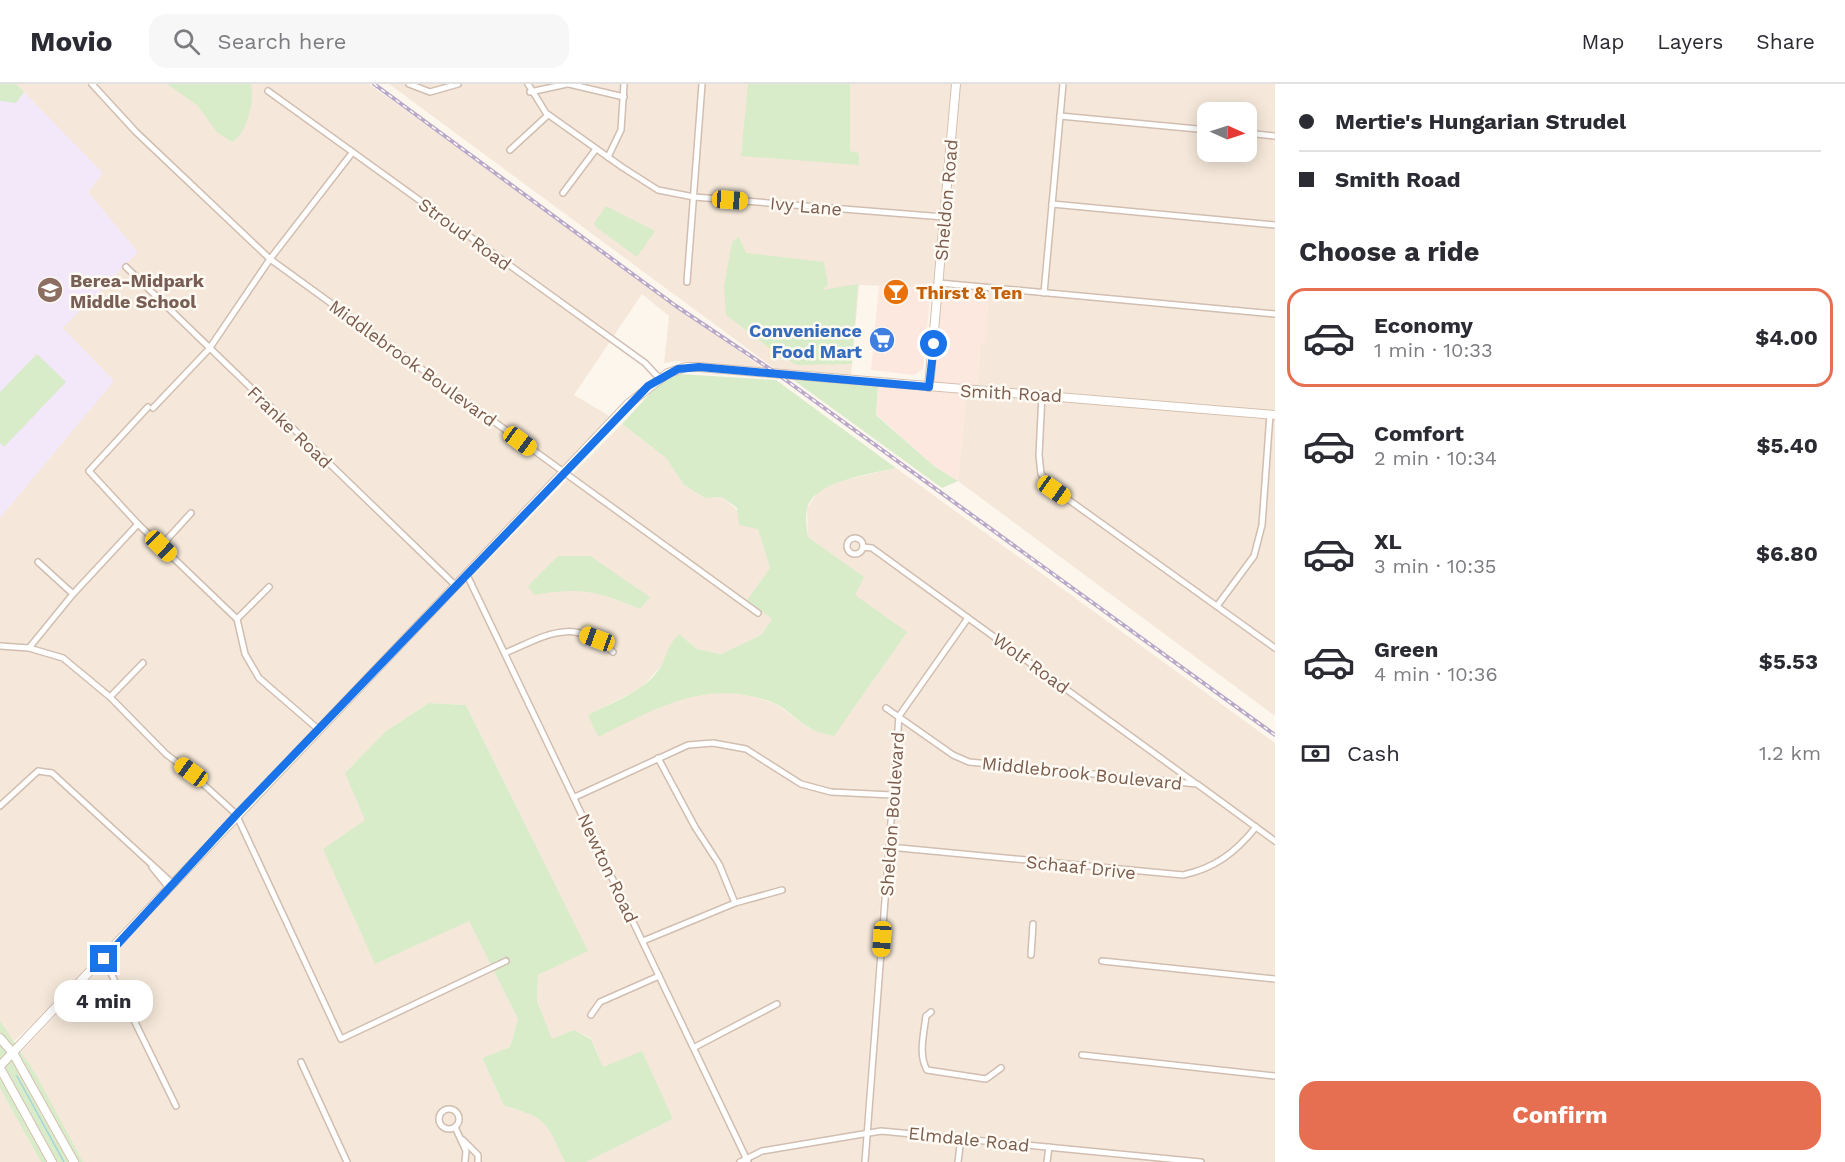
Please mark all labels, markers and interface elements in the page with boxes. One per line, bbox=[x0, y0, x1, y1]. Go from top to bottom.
search box bbox=[149, 14, 569, 68]
text: Movio bbox=[30, 25, 113, 58]
icon: search bbox=[170, 25, 203, 58]
text: Search here bbox=[218, 29, 347, 54]
text: Map bbox=[1581, 29, 1624, 54]
text: Layers bbox=[1657, 29, 1723, 54]
text: Share bbox=[1756, 29, 1815, 54]
north arrow bbox=[1197, 102, 1257, 162]
map controls bbox=[1197, 102, 1257, 162]
text: Mertie's Hungarian Strudel bbox=[1335, 109, 1626, 134]
street label: Sheldon Road bbox=[930, 138, 962, 262]
text: Smith Road bbox=[1335, 167, 1461, 192]
car bbox=[711, 190, 749, 210]
street label: Ivy Lane bbox=[769, 192, 843, 220]
street label: Stroud Road bbox=[415, 193, 515, 275]
text: Choose a ride bbox=[1299, 236, 1479, 268]
place label: Berea-Midpark Middle School bbox=[70, 270, 205, 312]
school or university icon: Berea-Midpark Middle School bbox=[35, 275, 65, 305]
bar icon: Thirst & Ten bbox=[881, 277, 911, 307]
place label: Thirst & Ten bbox=[916, 282, 1022, 303]
street label: Middlebrook Boulevard bbox=[325, 295, 501, 431]
icon: car bbox=[1302, 311, 1356, 365]
text: Economy bbox=[1374, 313, 1473, 338]
place label: Convenience Food Mart bbox=[749, 320, 862, 362]
supermarket icon: Convenience Food Mart bbox=[867, 325, 897, 355]
text: $4.00 bbox=[1755, 325, 1818, 350]
route start bbox=[920, 330, 947, 357]
text: 1 min · 10:33 bbox=[1374, 338, 1493, 362]
street label: Smith Road bbox=[959, 380, 1063, 406]
street label: Franke Road bbox=[243, 382, 337, 472]
icon: car bbox=[1302, 419, 1356, 473]
text: Comfort bbox=[1374, 421, 1464, 446]
car bbox=[500, 423, 540, 459]
text: $5.40 bbox=[1756, 433, 1818, 458]
text: 2 min · 10:34 bbox=[1374, 446, 1497, 470]
car bbox=[1034, 472, 1074, 508]
car bbox=[142, 527, 180, 565]
icon: car bbox=[1302, 527, 1356, 581]
text: XL bbox=[1374, 529, 1402, 554]
text: $6.80 bbox=[1756, 541, 1818, 566]
text: 3 min · 10:35 bbox=[1374, 554, 1496, 578]
car bbox=[577, 624, 617, 654]
street label: Wolf Road bbox=[989, 628, 1073, 698]
icon: car bbox=[1302, 635, 1356, 689]
text: Green bbox=[1374, 637, 1438, 662]
text: $5.53 bbox=[1759, 649, 1818, 674]
text: 4 min · 10:36 bbox=[1374, 662, 1498, 686]
street label: Sheldon Boulevard bbox=[876, 731, 908, 897]
icon: cash bbox=[1299, 737, 1332, 770]
text: Cash bbox=[1347, 741, 1400, 766]
text: 1.2 km bbox=[1759, 741, 1821, 765]
street label: Middlebrook Boulevard bbox=[981, 752, 1183, 794]
car bbox=[171, 754, 211, 790]
street label: Newton Road bbox=[574, 810, 642, 926]
street label: Schaaf Drive bbox=[1025, 851, 1137, 883]
car bbox=[872, 920, 892, 958]
route end bbox=[90, 945, 117, 972]
callout: 4 min bbox=[54, 980, 154, 1022]
text: 4 min bbox=[76, 989, 131, 1013]
button: Confirm bbox=[1299, 1081, 1821, 1150]
street label: Elmdale Road bbox=[907, 1122, 1031, 1156]

